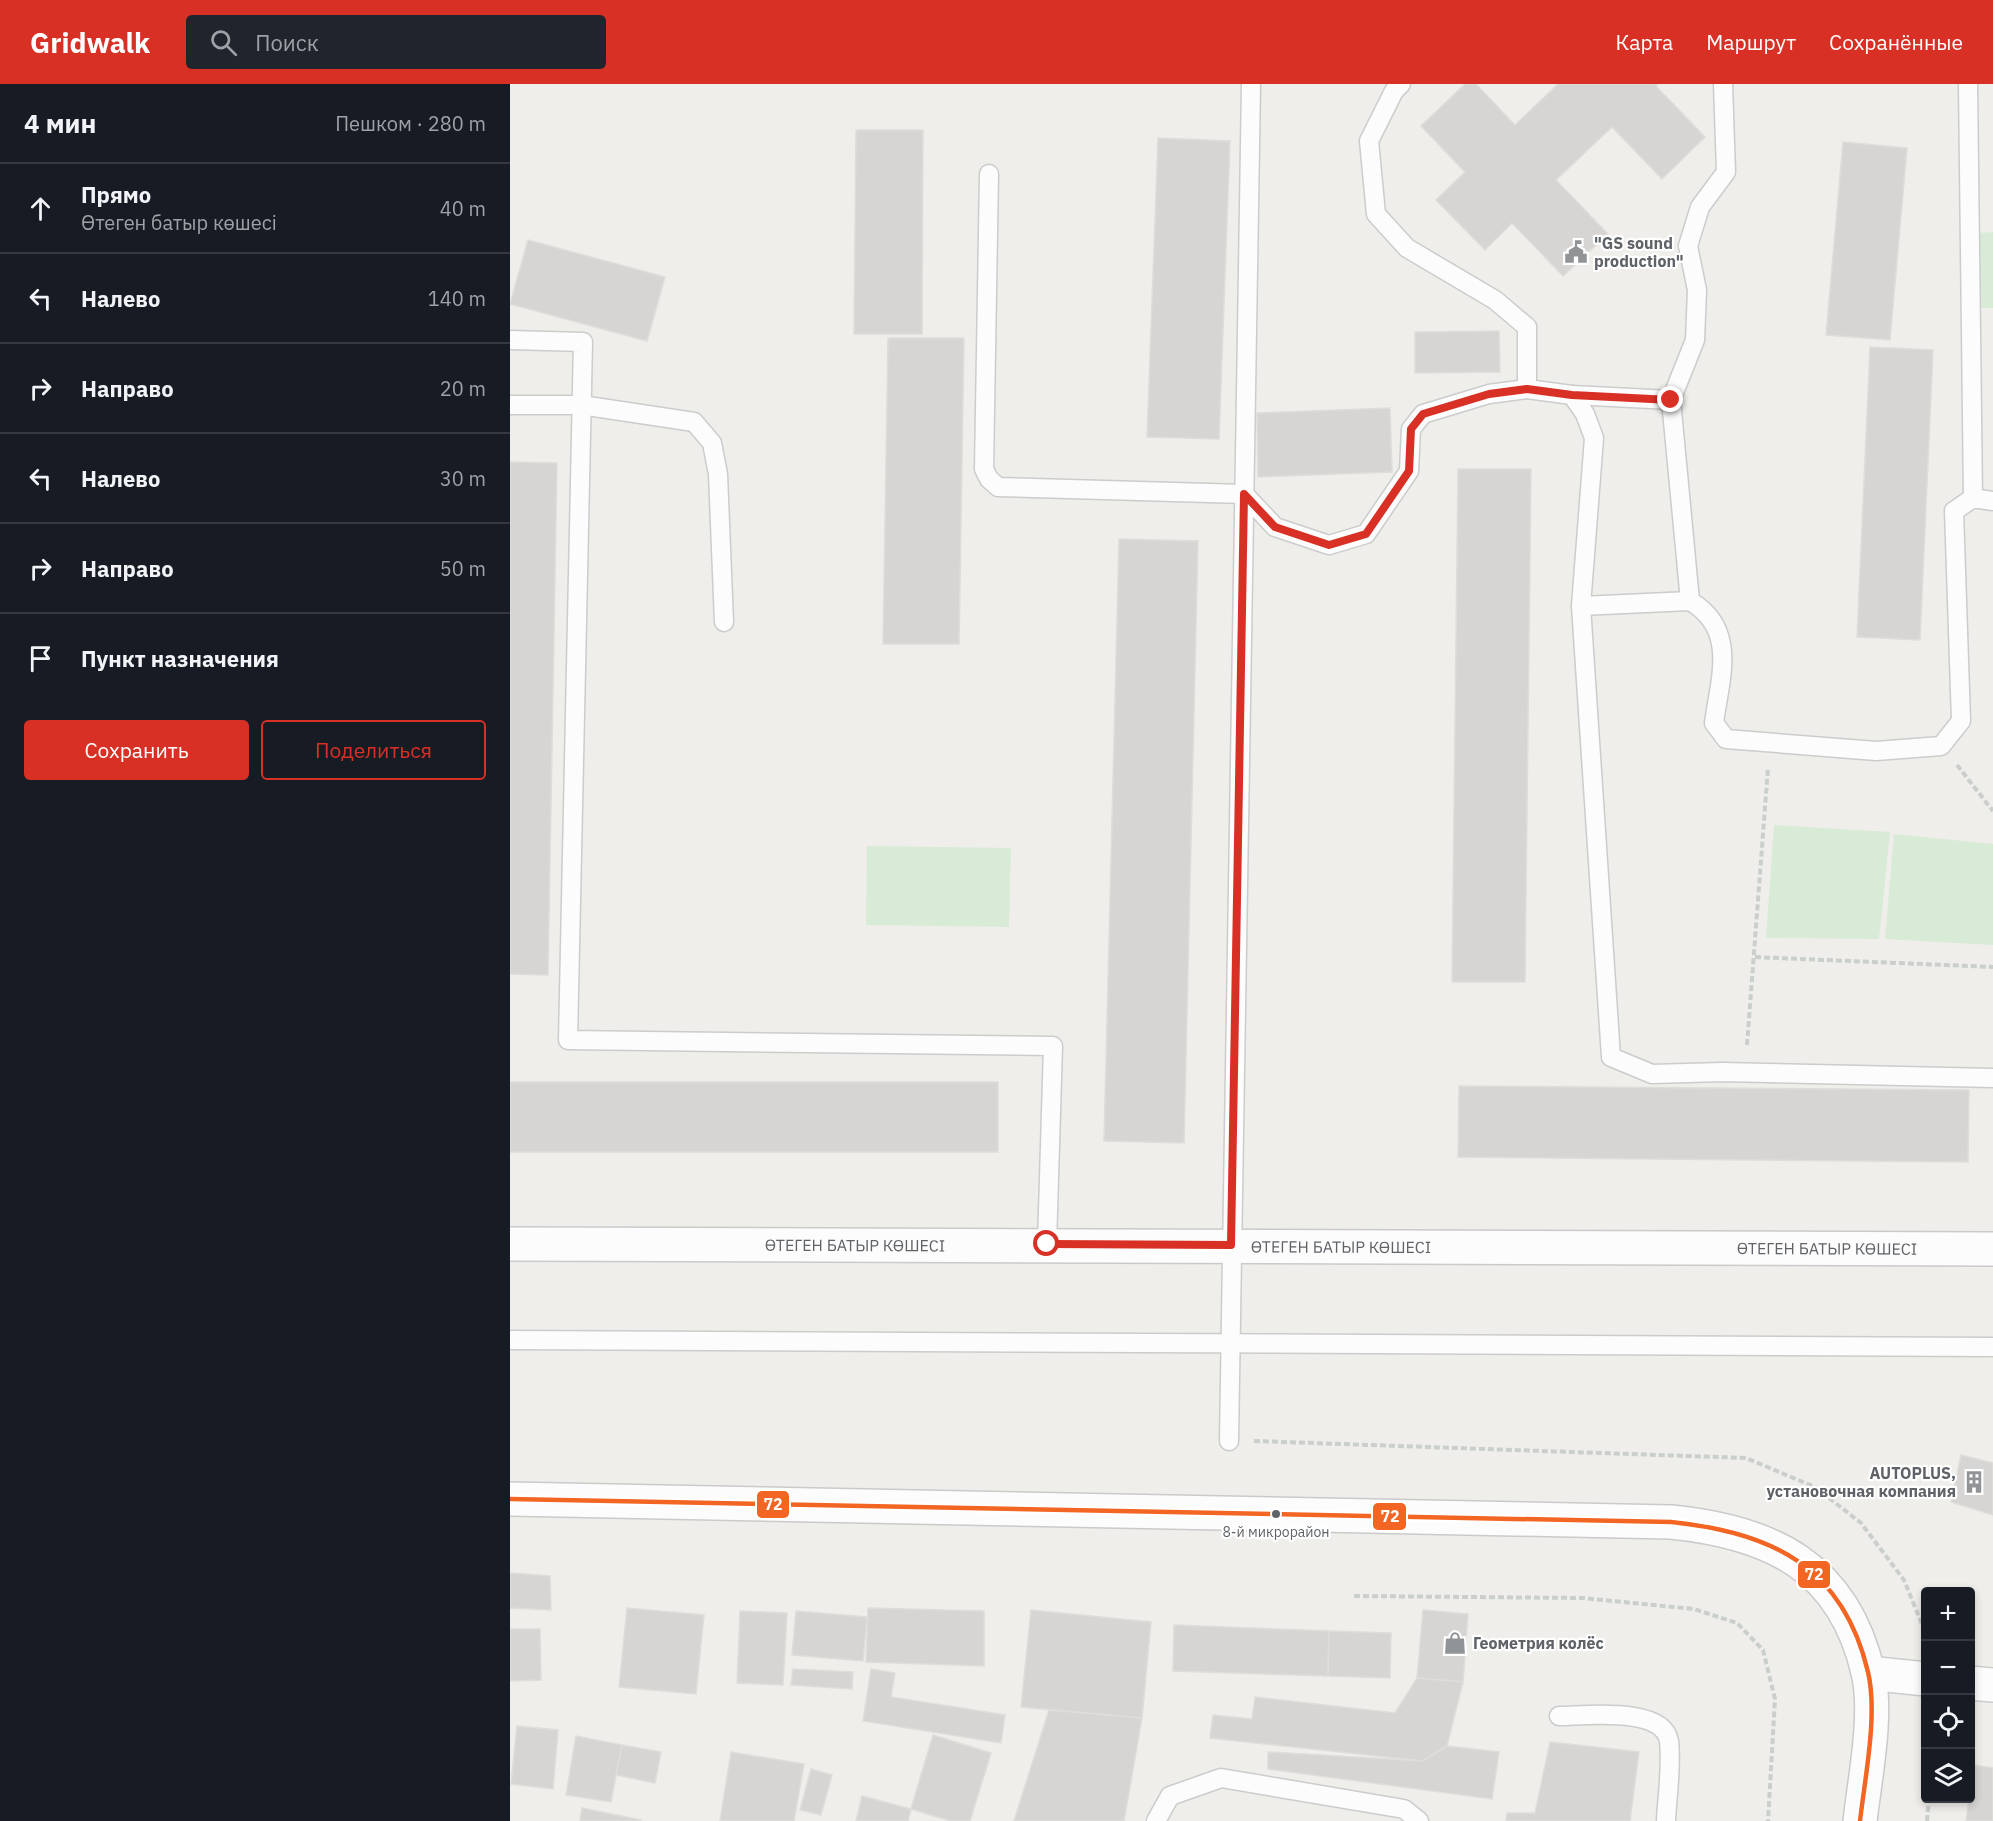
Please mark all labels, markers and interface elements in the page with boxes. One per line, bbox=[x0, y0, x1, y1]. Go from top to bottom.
search box bbox=[186, 15, 606, 69]
text: Gridwalk bbox=[30, 24, 150, 61]
icon: search bbox=[207, 26, 240, 59]
text: Поиск bbox=[255, 28, 319, 57]
text: Карта bbox=[1615, 28, 1673, 56]
text: Маршрут bbox=[1706, 28, 1796, 56]
text: Сохранённые bbox=[1829, 28, 1963, 56]
text: 4 мин bbox=[24, 106, 96, 140]
text: Пешком · 280 m bbox=[335, 110, 486, 137]
text: Прямо bbox=[81, 180, 151, 209]
icon: ahead bbox=[24, 192, 57, 225]
text: 40 m bbox=[440, 195, 486, 222]
text: Өтеген батыр көшесі bbox=[81, 209, 277, 236]
place label: "GS sound production" bbox=[1594, 233, 1684, 271]
public building icon: "GS sound production" bbox=[1563, 239, 1589, 265]
icon: left bbox=[24, 282, 57, 315]
text: Налево bbox=[81, 284, 160, 313]
text: 140 m bbox=[428, 285, 486, 312]
icon: right bbox=[24, 372, 57, 405]
text: Направо bbox=[81, 374, 174, 403]
text: 20 m bbox=[440, 375, 486, 402]
route end bbox=[1657, 386, 1683, 412]
icon: left bbox=[24, 462, 57, 495]
text: Налево bbox=[81, 464, 160, 493]
text: 30 m bbox=[440, 465, 486, 492]
icon: right bbox=[24, 552, 57, 585]
text: Направо bbox=[81, 554, 174, 583]
text: 50 m bbox=[440, 555, 486, 582]
icon: arrive bbox=[24, 642, 57, 675]
text: Пункт назначения bbox=[81, 644, 279, 673]
button: Сохранить bbox=[24, 720, 249, 780]
button: Поделиться bbox=[261, 720, 486, 780]
route start bbox=[1033, 1230, 1059, 1256]
street label: ӨТЕГЕН БАТЫР КӨШЕСІ bbox=[765, 1235, 945, 1255]
street label: ӨТЕГЕН БАТЫР КӨШЕСІ bbox=[1251, 1236, 1431, 1257]
street label: ӨТЕГЕН БАТЫР КӨШЕСІ bbox=[1737, 1238, 1917, 1259]
place label: AUTOPLUS, установочная компания bbox=[1766, 1463, 1956, 1501]
building icon: AUTOPLUS, установочная компания bbox=[1961, 1469, 1987, 1495]
line badge: 72 bbox=[756, 1490, 790, 1519]
text: 72 bbox=[763, 1494, 783, 1514]
line badge: 72 bbox=[1372, 1502, 1407, 1531]
text: 72 bbox=[1380, 1506, 1400, 1526]
marker: 8-й микрорайон bbox=[1270, 1508, 1282, 1520]
place label: 8-й микрорайон bbox=[1222, 1523, 1330, 1541]
line badge: 72 bbox=[1797, 1560, 1831, 1589]
text: 72 bbox=[1804, 1564, 1824, 1584]
map controls bbox=[1921, 1587, 1975, 1803]
button: + bbox=[1921, 1587, 1975, 1641]
shop icon: Геометрия колёс bbox=[1442, 1630, 1468, 1656]
place label: Геометрия колёс bbox=[1473, 1633, 1604, 1653]
button: − bbox=[1921, 1641, 1975, 1695]
button: locate bbox=[1921, 1695, 1975, 1749]
button: layers bbox=[1921, 1749, 1975, 1803]

